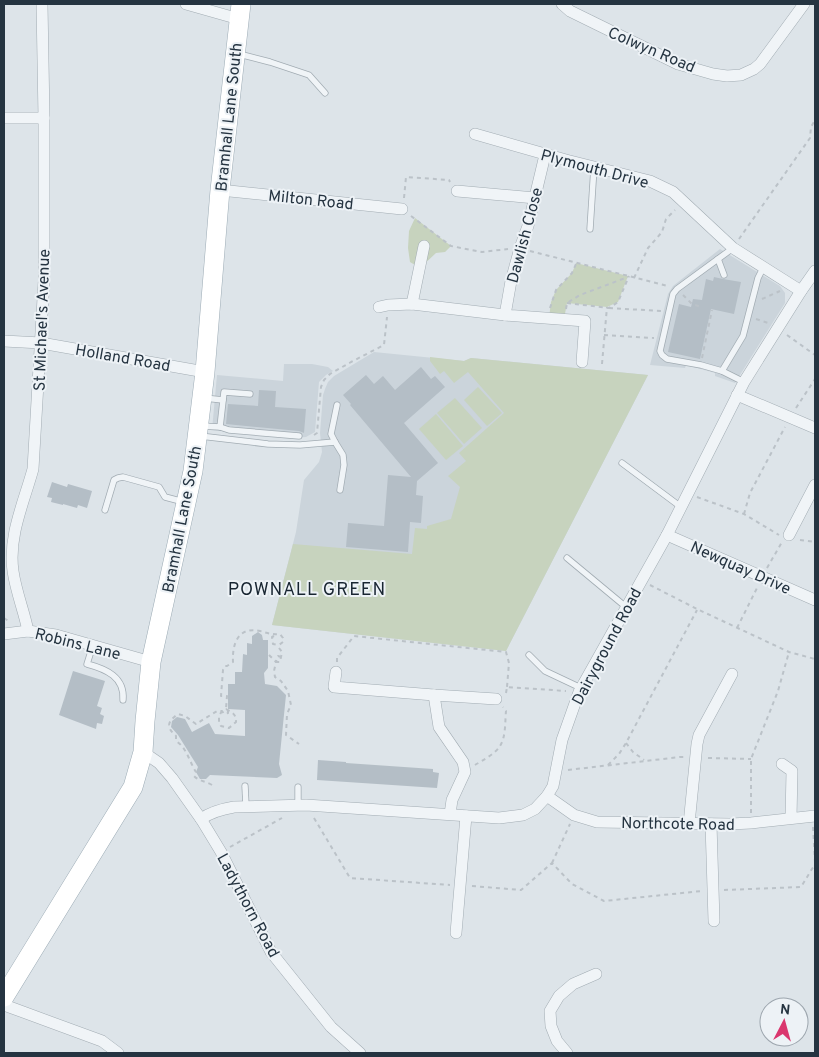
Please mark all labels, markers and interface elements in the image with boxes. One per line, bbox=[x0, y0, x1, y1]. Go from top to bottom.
street label: Colwyn Road bbox=[604, 23, 698, 78]
street label: Bramhall Lane South bbox=[212, 42, 248, 193]
street label: Plymouth Drive bbox=[538, 146, 651, 194]
street label: Dawlish Close bbox=[504, 186, 548, 285]
street label: Milton Road bbox=[267, 187, 354, 215]
street label: St Michael's Avenue bbox=[31, 249, 55, 392]
street label: Holland Road bbox=[74, 341, 172, 377]
street label: Bramhall Lane South bbox=[159, 444, 207, 595]
street label: Newquay Drive bbox=[687, 538, 793, 600]
district label: POWNALL GREEN bbox=[228, 579, 386, 602]
street label: Dairyground Road bbox=[568, 585, 647, 709]
street label: Robins Lane bbox=[32, 625, 123, 665]
street label: Northcote Road bbox=[621, 814, 735, 836]
street label: Ladythorn Road bbox=[211, 850, 283, 961]
north arrow bbox=[759, 997, 809, 1047]
text: N bbox=[779, 1002, 791, 1020]

